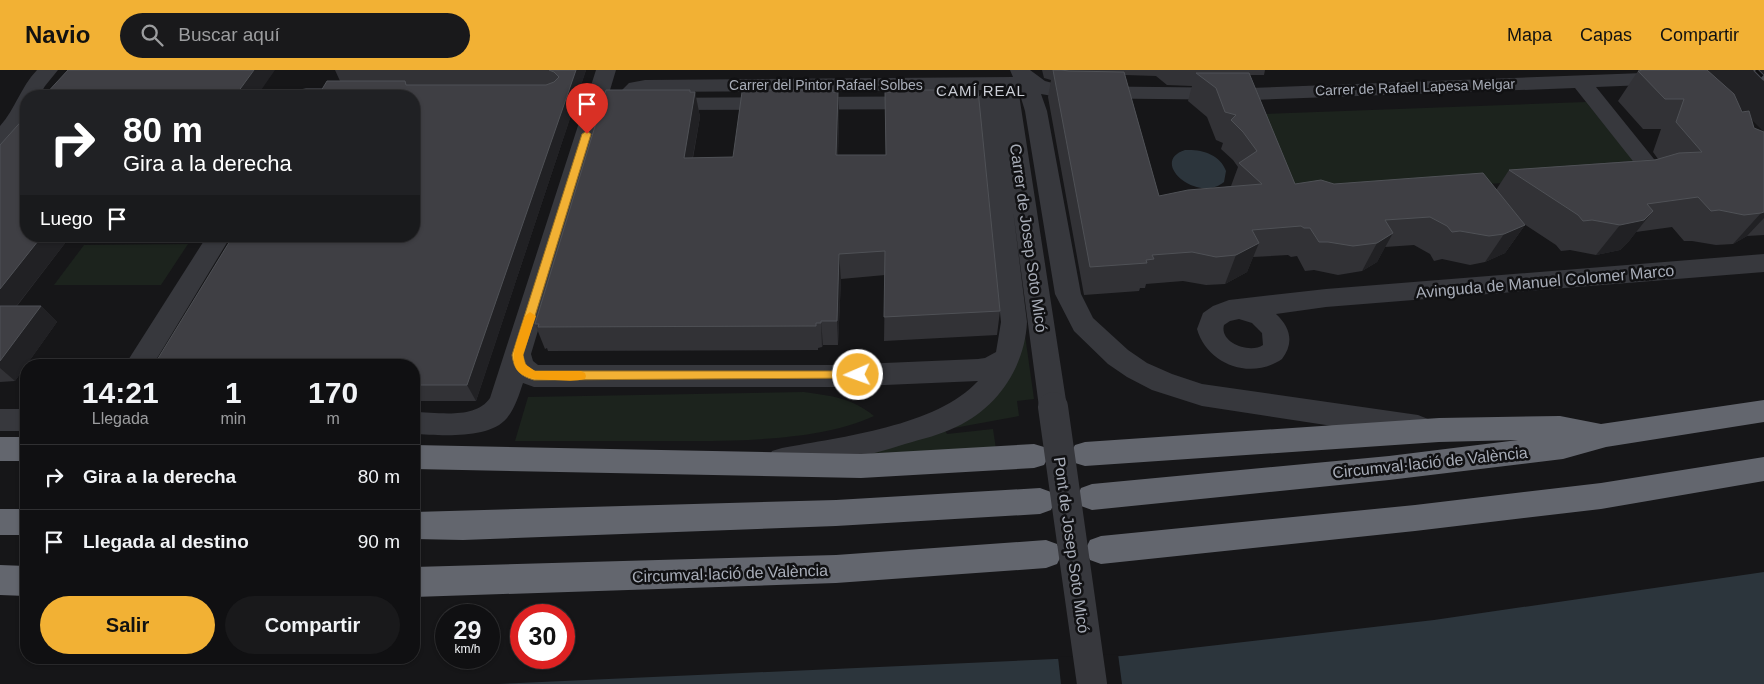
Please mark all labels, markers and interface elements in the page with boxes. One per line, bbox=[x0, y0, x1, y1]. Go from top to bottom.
search box bbox=[120, 13, 470, 58]
text: Navio bbox=[25, 21, 90, 48]
icon: search bbox=[138, 21, 166, 49]
text: Buscar aquí bbox=[178, 24, 280, 45]
text: Mapa bbox=[1507, 25, 1552, 45]
text: Capas bbox=[1580, 25, 1632, 45]
text: Compartir bbox=[1660, 25, 1739, 45]
street label: Carrer de Rafael Lapesa Melgar bbox=[1315, 76, 1516, 98]
street label: Carrer del Pintor Rafael Solbes bbox=[729, 77, 923, 93]
district label: CAMÍ REAL bbox=[936, 82, 1026, 99]
pin bbox=[566, 83, 608, 134]
icon: arrive bbox=[573, 90, 601, 118]
icon: right bbox=[40, 110, 105, 175]
text: 80 m bbox=[123, 110, 203, 149]
street label: Carrer de Josep Soto Micó bbox=[1007, 143, 1050, 334]
text: Gira a la derecha bbox=[123, 151, 292, 176]
icon: arrive bbox=[103, 205, 131, 233]
text: Luego bbox=[40, 208, 93, 229]
street label: Avinguda de Manuel Colomer Marco bbox=[1415, 262, 1675, 301]
position arrow bbox=[831, 348, 883, 400]
text: 14:21 bbox=[82, 376, 159, 409]
text: 1 bbox=[225, 376, 242, 409]
text: 170 bbox=[308, 376, 358, 409]
text: Llegada bbox=[92, 410, 149, 427]
text: min bbox=[220, 410, 246, 427]
text: m bbox=[326, 410, 340, 427]
street label: Circumval·lació de València bbox=[1332, 444, 1529, 481]
street label: Pont de Josep Soto Micó bbox=[1051, 456, 1092, 634]
icon: right bbox=[40, 463, 68, 491]
text: Gira a la derecha bbox=[83, 466, 236, 487]
text: 80 m bbox=[358, 466, 400, 487]
icon: arrive bbox=[40, 528, 68, 556]
text: Llegada al destino bbox=[83, 531, 249, 552]
text: 90 m bbox=[358, 531, 400, 552]
street label: Circumval·lació de València bbox=[632, 562, 828, 585]
button: Salir bbox=[40, 596, 215, 654]
button: Compartir bbox=[225, 596, 400, 654]
speed limit sign: 30 bbox=[510, 604, 575, 669]
text: 29 bbox=[454, 616, 481, 644]
text: km/h bbox=[454, 642, 481, 656]

